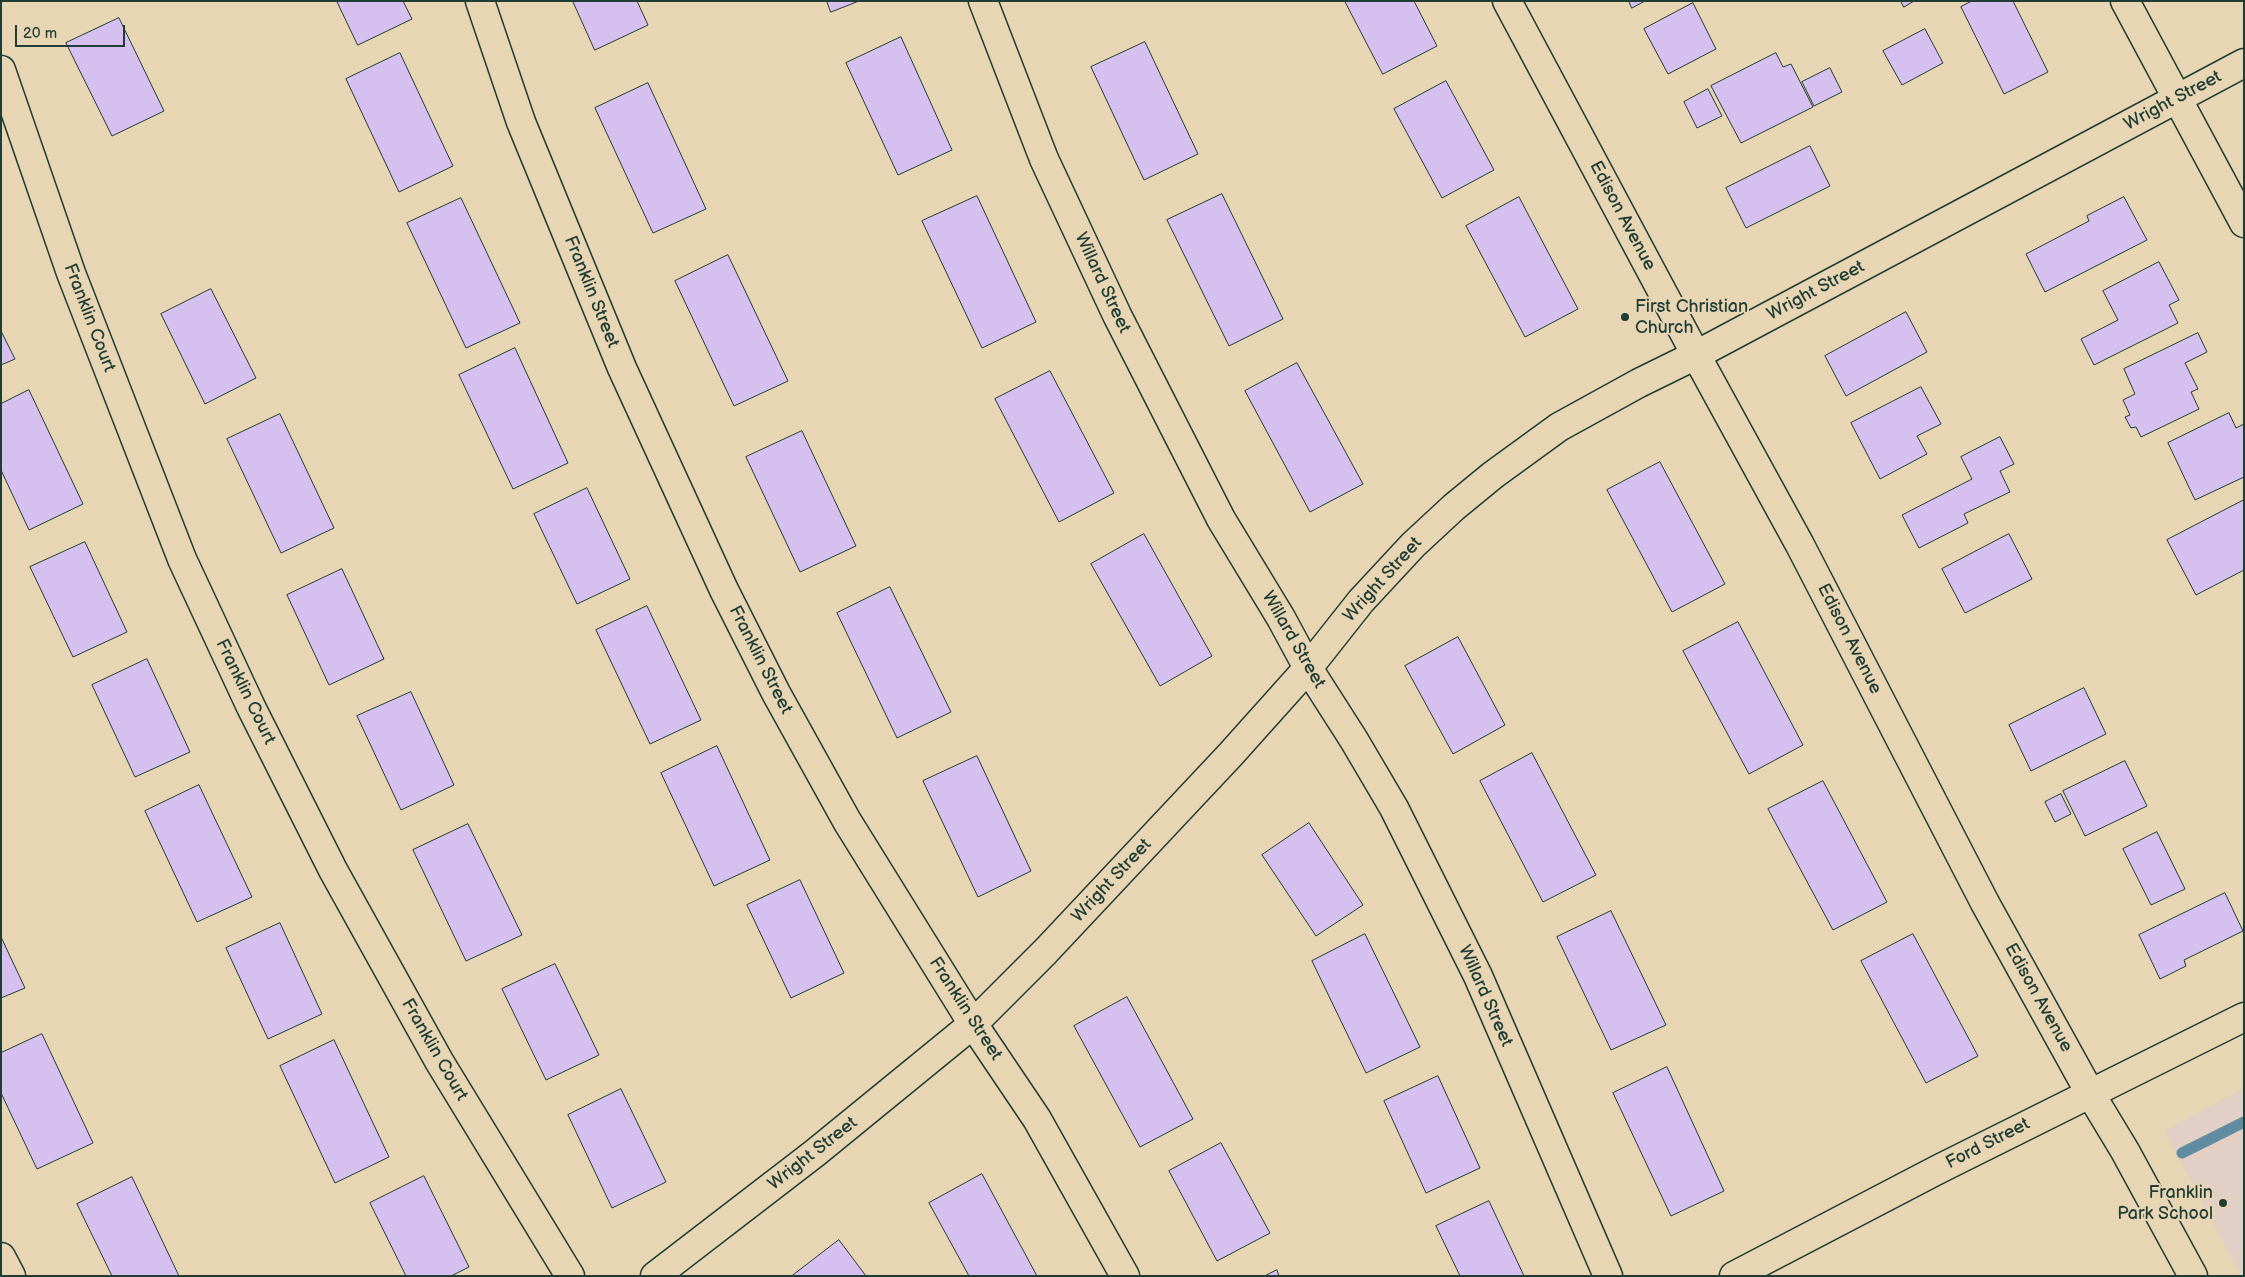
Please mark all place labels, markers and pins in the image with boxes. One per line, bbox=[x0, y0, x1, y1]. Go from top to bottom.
place label: First Christian Church bbox=[1635, 296, 1748, 338]
marker: First Christian Church bbox=[1619, 311, 1631, 323]
place label: Franklin Park School bbox=[2117, 1182, 2213, 1224]
marker: Franklin Park School bbox=[2217, 1197, 2229, 1209]

